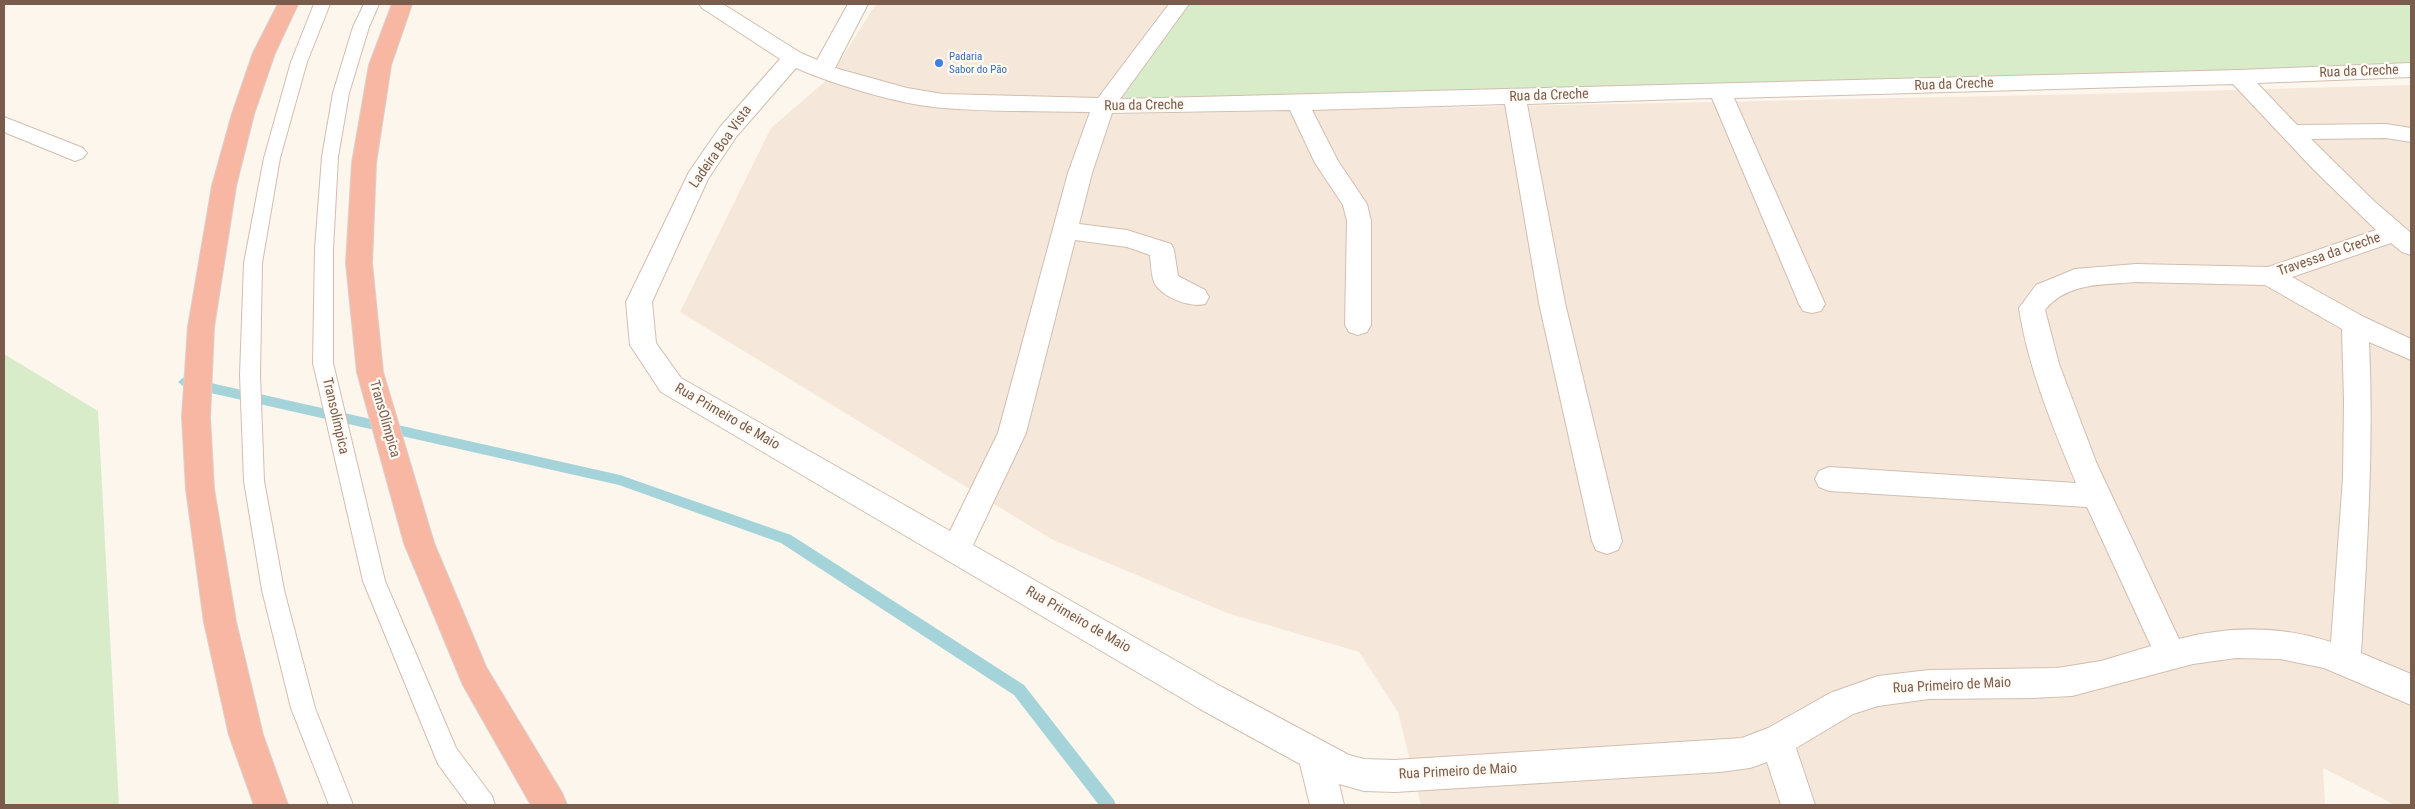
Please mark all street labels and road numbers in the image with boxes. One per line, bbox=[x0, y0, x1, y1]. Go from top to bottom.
street label: Rua da Creche bbox=[2319, 62, 2399, 82]
street label: Rua da Creche bbox=[1914, 75, 1994, 95]
street label: Rua da Creche bbox=[1509, 86, 1589, 106]
street label: Rua da Creche bbox=[1104, 97, 1184, 115]
street label: Ladeira Boa Vista bbox=[686, 103, 756, 191]
street label: Travessa da Creche bbox=[2275, 230, 2383, 280]
street label: Transolímpica bbox=[318, 376, 352, 456]
street label: TransOlímpica bbox=[365, 379, 403, 459]
street label: Rua Primeiro de Maio bbox=[672, 380, 782, 454]
street label: Rua Primeiro de Maio bbox=[1023, 583, 1133, 657]
street label: Rua Primeiro de Maio bbox=[1893, 675, 2011, 697]
street label: Rua Primeiro de Maio bbox=[1399, 761, 1517, 783]

